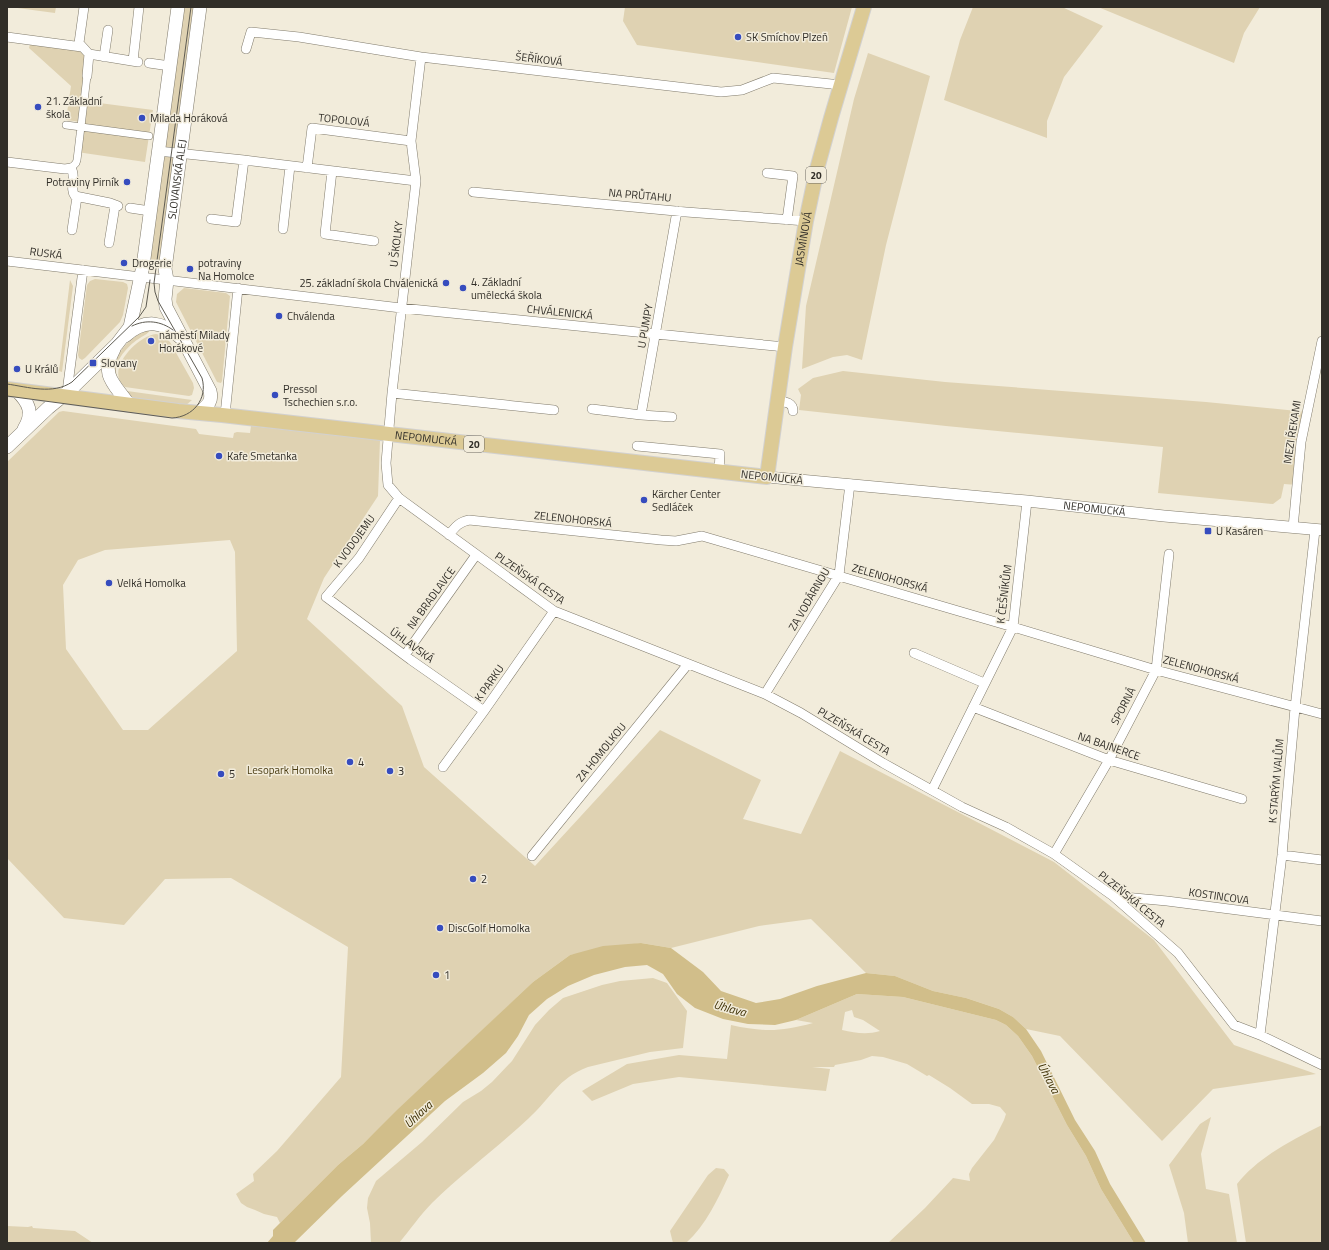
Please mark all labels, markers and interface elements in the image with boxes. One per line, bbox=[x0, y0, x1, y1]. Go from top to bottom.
place label: SK Smíchov Plzeň bbox=[746, 29, 828, 45]
marker: SK Smíchov Plzeň bbox=[733, 32, 743, 42]
street label: ŠEŘÍKOVÁ bbox=[515, 48, 564, 70]
place label: 21. Základní škola bbox=[46, 93, 104, 122]
marker: 21. Základní škola bbox=[33, 102, 43, 112]
street label: TOPOLOVÁ bbox=[318, 109, 371, 131]
place label: Milada Horáková bbox=[150, 110, 228, 126]
marker: Milada Horáková bbox=[137, 113, 147, 123]
street label: SLOVANSKÁ ALEJ bbox=[164, 138, 190, 220]
road number: 20 bbox=[806, 167, 826, 183]
place label: Potraviny Pirník bbox=[46, 174, 120, 190]
marker: Potraviny Pirník bbox=[122, 177, 132, 187]
street label: NA PRŮTAHU bbox=[608, 184, 672, 206]
street label: JASMÍNOVÁ bbox=[791, 210, 816, 267]
street label: U ŠKOLKY bbox=[385, 220, 407, 268]
street label: RUSKÁ bbox=[29, 243, 64, 263]
place label: Drogerie bbox=[132, 255, 172, 271]
place label: potraviny Na Homolce bbox=[198, 255, 255, 284]
marker: Drogerie bbox=[119, 258, 129, 268]
marker: potraviny Na Homolce bbox=[185, 264, 195, 274]
place label: 4. Základní umělecká škola bbox=[471, 274, 542, 303]
place label: 25. základní škola Chválenická bbox=[299, 275, 438, 291]
marker: 25. základní škola Chválenická bbox=[441, 278, 451, 288]
marker: 4. Základní umělecká škola bbox=[458, 283, 468, 293]
street label: CHVÁLENICKÁ bbox=[526, 301, 594, 323]
street label: U PUMPY bbox=[633, 303, 657, 349]
place label: Chválenda bbox=[287, 308, 335, 324]
marker: Chválenda bbox=[274, 311, 284, 321]
place label: náměstí Milady Horákové bbox=[159, 327, 230, 356]
marker: náměstí Milady Horákové bbox=[146, 336, 156, 346]
place label: Slovany bbox=[101, 355, 138, 371]
marker: Slovany bbox=[88, 358, 98, 368]
place label: U Králů bbox=[25, 361, 59, 377]
marker: U Králů bbox=[12, 364, 22, 374]
place label: Pressol Tschechien s.r.o. bbox=[283, 381, 357, 410]
marker: Pressol Tschechien s.r.o. bbox=[270, 390, 280, 400]
street label: MEZI ŘEKAMI bbox=[1279, 399, 1305, 465]
street label: NEPOMUCKÁ bbox=[394, 427, 458, 450]
road number: 20 bbox=[464, 436, 484, 452]
place label: Kafe Smetanka bbox=[227, 448, 297, 464]
marker: Kafe Smetanka bbox=[214, 451, 224, 461]
street label: NEPOMUCKÁ bbox=[740, 466, 804, 488]
place label: Kärcher Center Sedláček bbox=[652, 486, 721, 515]
marker: Kärcher Center Sedláček bbox=[639, 495, 649, 505]
street label: NEPOMUCKÁ bbox=[1063, 497, 1127, 520]
street label: ZELENOHORSKÁ bbox=[533, 507, 613, 531]
street label: K VODOJEMU bbox=[329, 511, 379, 571]
place label: U Kasáren bbox=[1216, 523, 1263, 539]
marker: U Kasáren bbox=[1203, 526, 1213, 536]
street label: PLZEŇSKÁ CESTA bbox=[492, 548, 569, 608]
street label: ZELENOHORSKÁ bbox=[850, 560, 930, 597]
street label: NA BRADLAVCE bbox=[403, 564, 459, 632]
street label: ZA VODÁRNOU bbox=[784, 564, 834, 634]
street label: K ČEŠNÍKŮM bbox=[992, 564, 1016, 624]
place label: Velká Homolka bbox=[117, 575, 186, 591]
marker: Velká Homolka bbox=[104, 578, 114, 588]
street label: ÚHLAVSKÁ bbox=[387, 624, 438, 667]
street label: ZELENOHORSKÁ bbox=[1161, 651, 1241, 687]
street label: K PARKU bbox=[471, 661, 507, 705]
street label: SPORNÁ bbox=[1107, 684, 1140, 728]
street label: PLZEŇSKÁ CESTA bbox=[815, 703, 894, 759]
street label: ZA HOMOLKOU bbox=[572, 719, 630, 785]
street label: NA BAJNERCE bbox=[1076, 728, 1142, 764]
street label: K STARÝM VALŮM bbox=[1264, 738, 1288, 824]
place label: 4 bbox=[358, 754, 364, 770]
marker: 4 bbox=[345, 757, 355, 767]
park label: Lesopark Homolka bbox=[247, 762, 333, 778]
place label: 3 bbox=[398, 763, 404, 779]
place label: 5 bbox=[229, 766, 235, 782]
marker: 3 bbox=[385, 766, 395, 776]
marker: 5 bbox=[216, 769, 226, 779]
street label: PLZEŇSKÁ CESTA bbox=[1095, 867, 1169, 931]
place label: 2 bbox=[481, 871, 487, 887]
marker: 2 bbox=[468, 874, 478, 884]
street label: KOSTINCOVA bbox=[1188, 884, 1251, 908]
place label: DiscGolf Homolka bbox=[448, 920, 531, 936]
marker: DiscGolf Homolka bbox=[435, 923, 445, 933]
place label: 1 bbox=[444, 967, 450, 983]
marker: 1 bbox=[431, 970, 441, 980]
water label: Úhlava bbox=[712, 995, 749, 1022]
water label: Úhlava bbox=[1033, 1059, 1066, 1098]
water label: Úhlava bbox=[399, 1095, 437, 1132]

